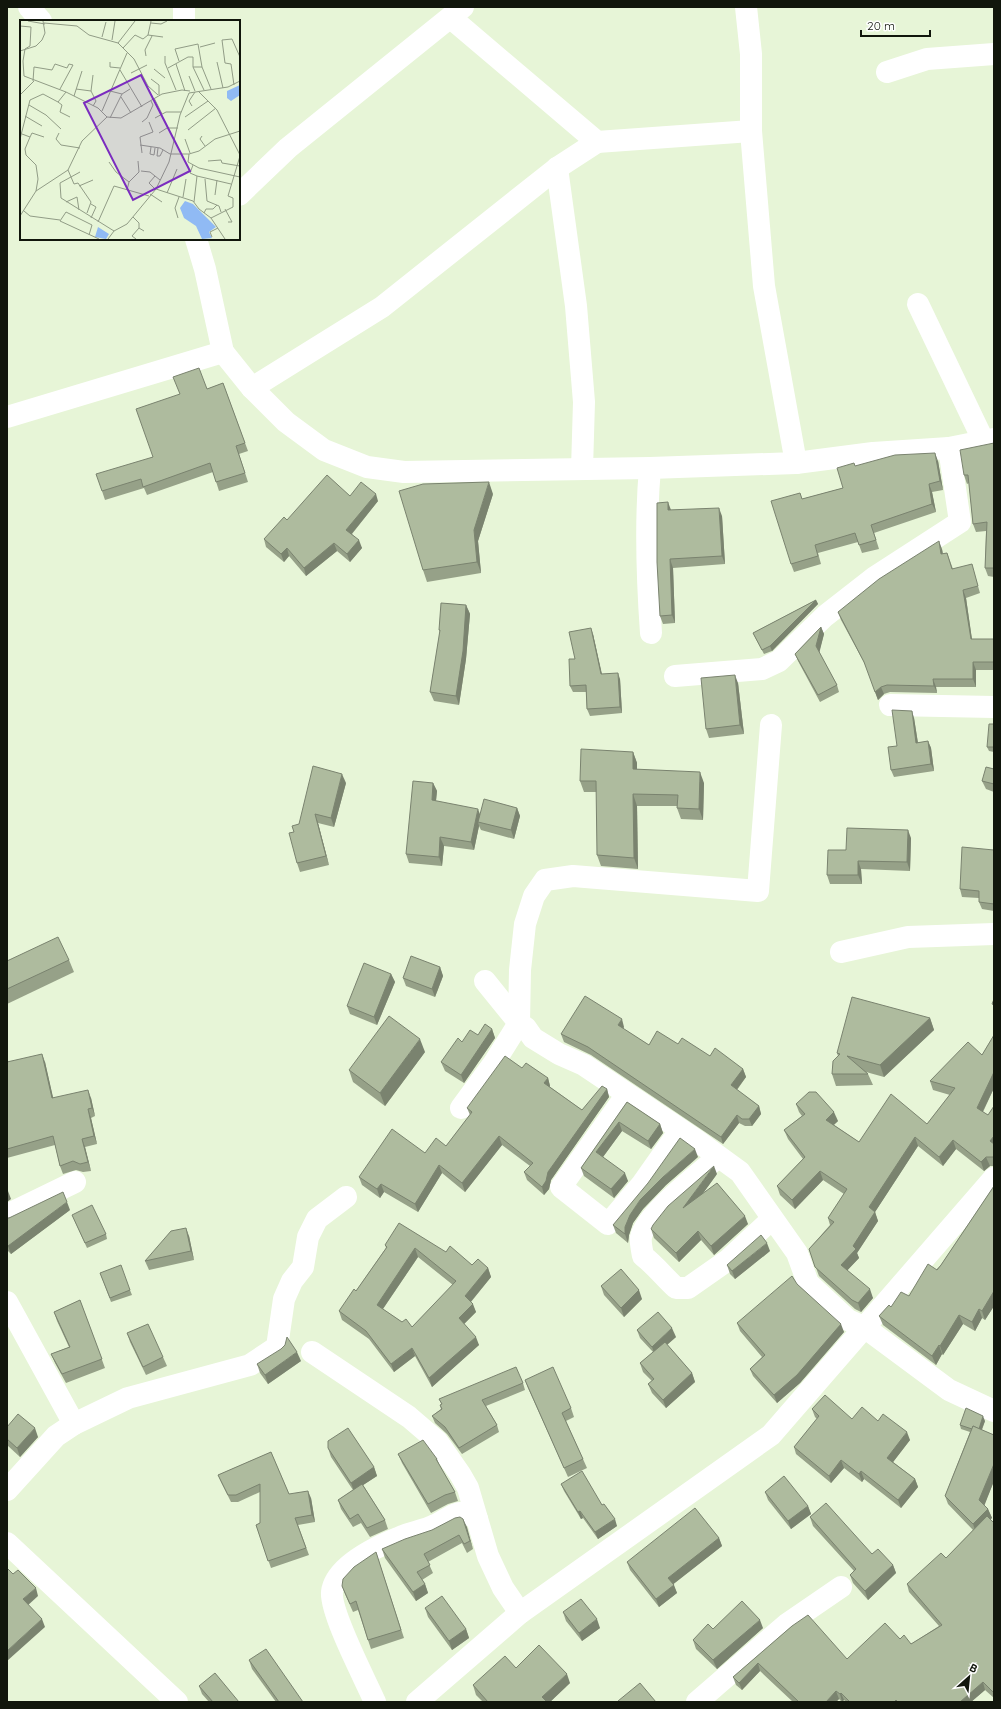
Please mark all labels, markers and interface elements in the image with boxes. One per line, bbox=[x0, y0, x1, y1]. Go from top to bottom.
scale bar bbox=[861, 12, 930, 38]
text: 20 m bbox=[867, 18, 895, 33]
inset map bbox=[20, 20, 240, 240]
north arrow bbox=[949, 1657, 989, 1697]
text: B bbox=[967, 1660, 980, 1676]

